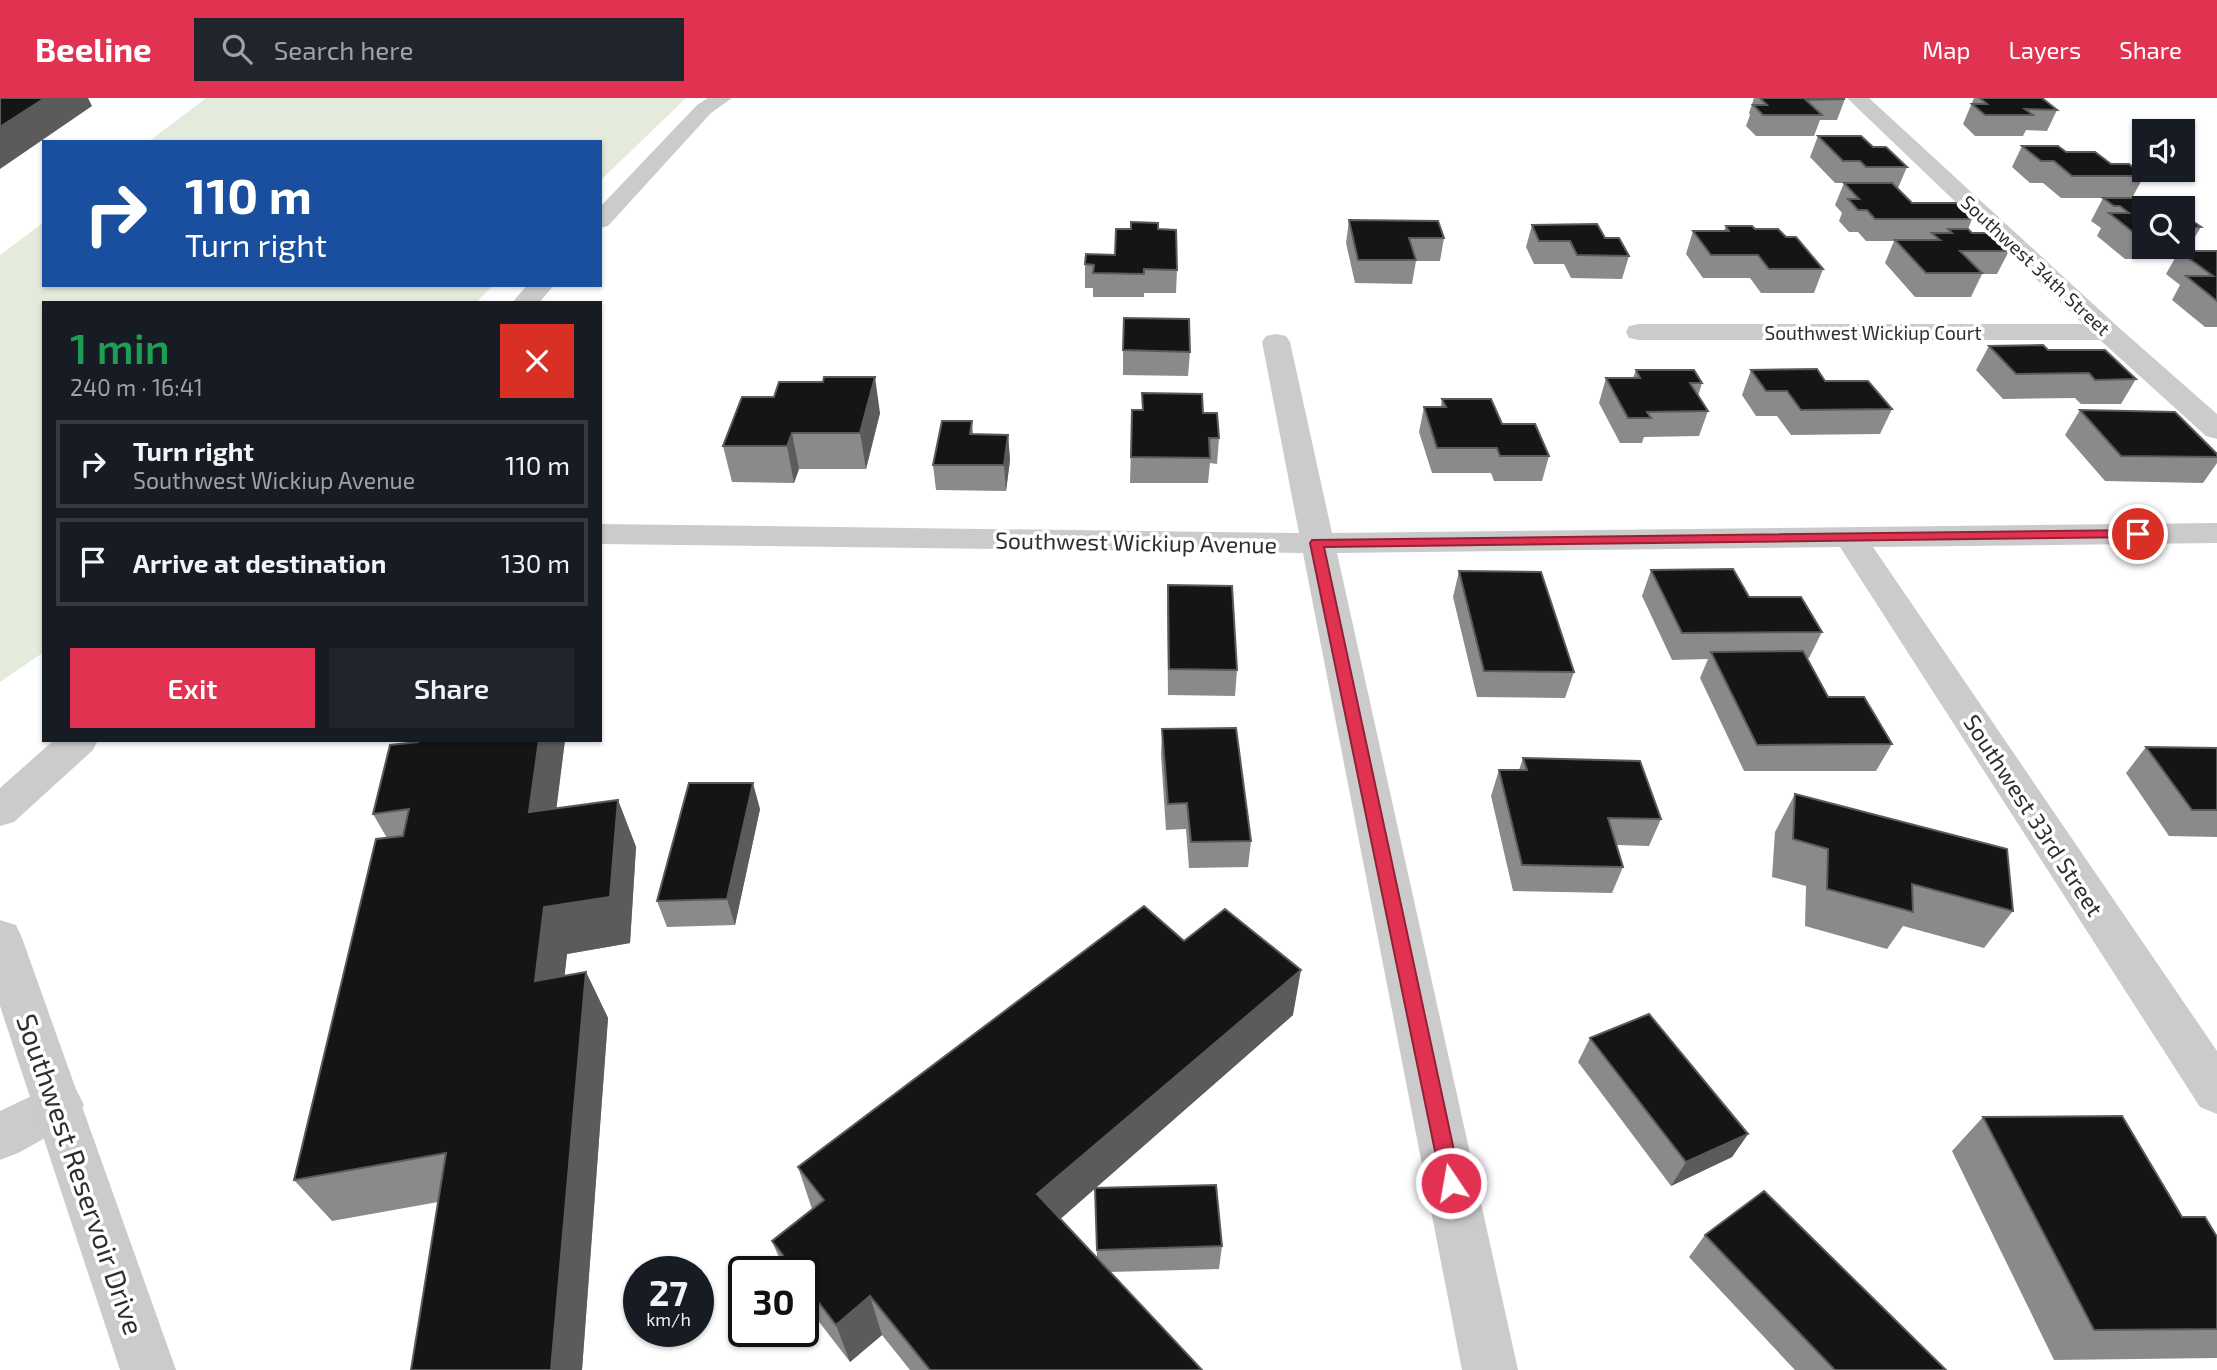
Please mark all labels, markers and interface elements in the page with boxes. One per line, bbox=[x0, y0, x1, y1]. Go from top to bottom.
search box bbox=[194, 18, 684, 81]
text: Beeline bbox=[35, 29, 152, 69]
icon: search bbox=[218, 30, 256, 68]
text: Search here bbox=[274, 34, 413, 65]
text: Map bbox=[1922, 35, 1970, 64]
text: Layers bbox=[2008, 35, 2081, 64]
text: Share bbox=[2119, 35, 2182, 64]
map controls bbox=[2132, 119, 2195, 259]
button: sound bbox=[2132, 119, 2195, 182]
text: 110 m bbox=[185, 165, 312, 224]
icon: right bbox=[70, 168, 161, 259]
street label: Southwest 34th Street bbox=[1957, 190, 2115, 340]
button: search bbox=[2132, 196, 2195, 259]
text: Turn right bbox=[185, 225, 327, 263]
street label: Southwest Wickiup Court bbox=[1764, 321, 1982, 344]
text: 1 min bbox=[70, 322, 170, 372]
button: close bbox=[500, 324, 574, 398]
text: 240 m · 16:41 bbox=[70, 373, 203, 401]
text: Turn right bbox=[133, 435, 254, 466]
icon: right bbox=[74, 445, 112, 483]
text: 110 m bbox=[505, 449, 570, 480]
text: Southwest Wickiup Avenue bbox=[133, 466, 415, 494]
pin bbox=[2108, 504, 2168, 564]
icon: arrive bbox=[2119, 515, 2157, 553]
street label: Southwest Wickiup Avenue bbox=[995, 526, 1277, 558]
icon: arrive bbox=[74, 543, 112, 581]
text: Arrive at destination bbox=[133, 547, 386, 578]
text: 130 m bbox=[501, 547, 570, 578]
button: Exit bbox=[70, 648, 315, 728]
button: Share bbox=[329, 648, 574, 728]
street label: Southwest 33rd Street bbox=[1958, 709, 2110, 921]
street label: Southwest Reservoir Drive bbox=[10, 1009, 152, 1339]
position arrow bbox=[1414, 1146, 1488, 1220]
speed limit sign: 30 bbox=[728, 1256, 819, 1347]
text: 27 bbox=[649, 1271, 688, 1313]
text: km/h bbox=[646, 1308, 691, 1330]

